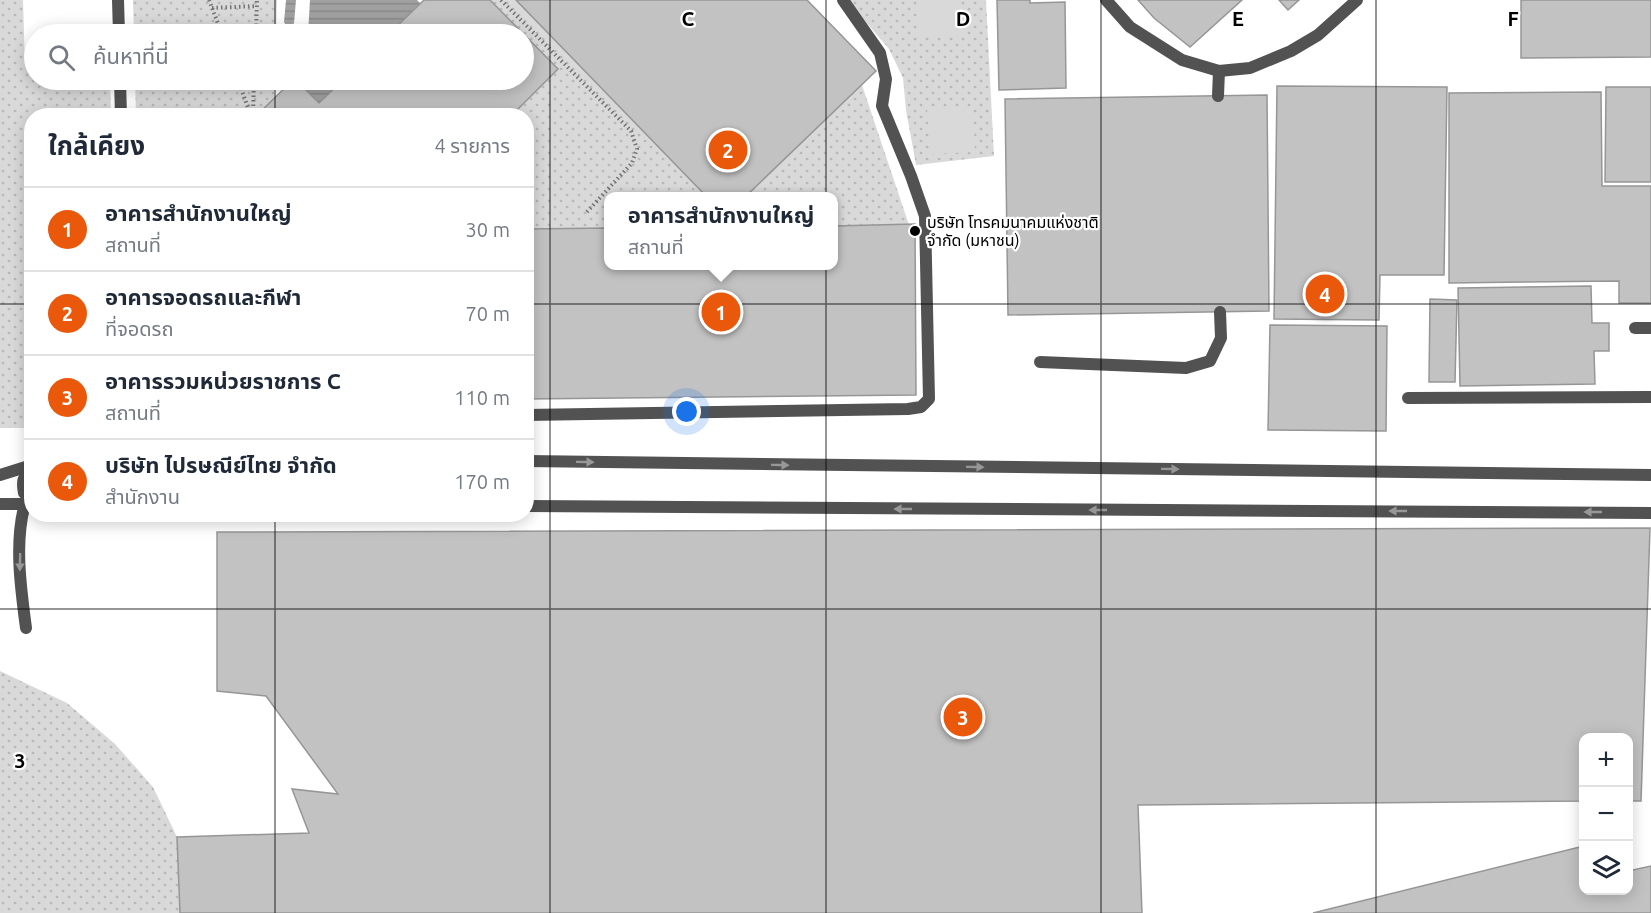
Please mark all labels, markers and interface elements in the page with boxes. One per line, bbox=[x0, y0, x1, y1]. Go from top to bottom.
text: C bbox=[682, 7, 695, 30]
text: D bbox=[956, 7, 970, 30]
text: E bbox=[1232, 7, 1244, 30]
text: F bbox=[1507, 7, 1519, 30]
search box bbox=[24, 24, 534, 90]
icon: search bbox=[45, 41, 78, 74]
text: ค้นหาที่นี่ bbox=[93, 43, 169, 68]
pin: 2 bbox=[708, 128, 748, 172]
text: ใกล้เคียง bbox=[48, 131, 145, 160]
text: 4 รายการ bbox=[435, 134, 510, 157]
popup bbox=[604, 192, 838, 270]
text: อาคารสำนักงานใหญ่ bbox=[105, 200, 292, 225]
text: อาคารสำนักงานใหญ่ bbox=[628, 202, 814, 227]
place label: บริษัท โทรคมนาคมแห่งชาติ จำกัด (มหาชน) bbox=[927, 213, 1099, 250]
text: 1 bbox=[62, 218, 73, 241]
text: 30 m bbox=[466, 218, 510, 241]
marker: บริษัท โทรคมนาคมแห่งชาติ จำกัด (มหาชน) bbox=[908, 224, 922, 238]
text: สถานที่ bbox=[105, 233, 161, 256]
text: สถานที่ bbox=[628, 235, 684, 258]
pin: 4 bbox=[1306, 272, 1344, 316]
text: อาคารจอดรถและกีฬา bbox=[105, 284, 301, 309]
pin: 1 bbox=[702, 290, 740, 334]
text: 2 bbox=[62, 302, 73, 325]
text: 70 m bbox=[466, 302, 510, 325]
text: ที่จอดรถ bbox=[105, 317, 173, 340]
text: อาคารรวมหน่วยราชการ C bbox=[105, 368, 341, 393]
text: 3 bbox=[62, 386, 73, 409]
text: 110 m bbox=[454, 386, 510, 409]
your location bbox=[672, 397, 701, 426]
text: สถานที่ bbox=[105, 401, 161, 424]
text: บริษัท ไปรษณีย์ไทย จำกัด bbox=[105, 452, 337, 477]
one-way arrow bbox=[575, 457, 594, 467]
one-way arrow bbox=[770, 460, 789, 469]
one-way arrow bbox=[965, 462, 984, 472]
one-way arrow bbox=[1160, 464, 1179, 474]
text: 4 bbox=[62, 470, 73, 493]
text: 170 m bbox=[454, 470, 510, 493]
text: สำนักงาน bbox=[105, 485, 180, 508]
one-way arrow bbox=[893, 504, 912, 513]
one-way arrow bbox=[1088, 505, 1107, 515]
one-way arrow bbox=[1388, 506, 1407, 516]
one-way arrow bbox=[1583, 507, 1602, 517]
one-way arrow bbox=[15, 552, 25, 571]
pin: 3 bbox=[944, 694, 982, 740]
map controls bbox=[1579, 733, 1633, 895]
button: + bbox=[1579, 733, 1633, 787]
text: 3 bbox=[14, 749, 26, 772]
button: − bbox=[1579, 787, 1633, 841]
button: layers bbox=[1579, 841, 1633, 895]

